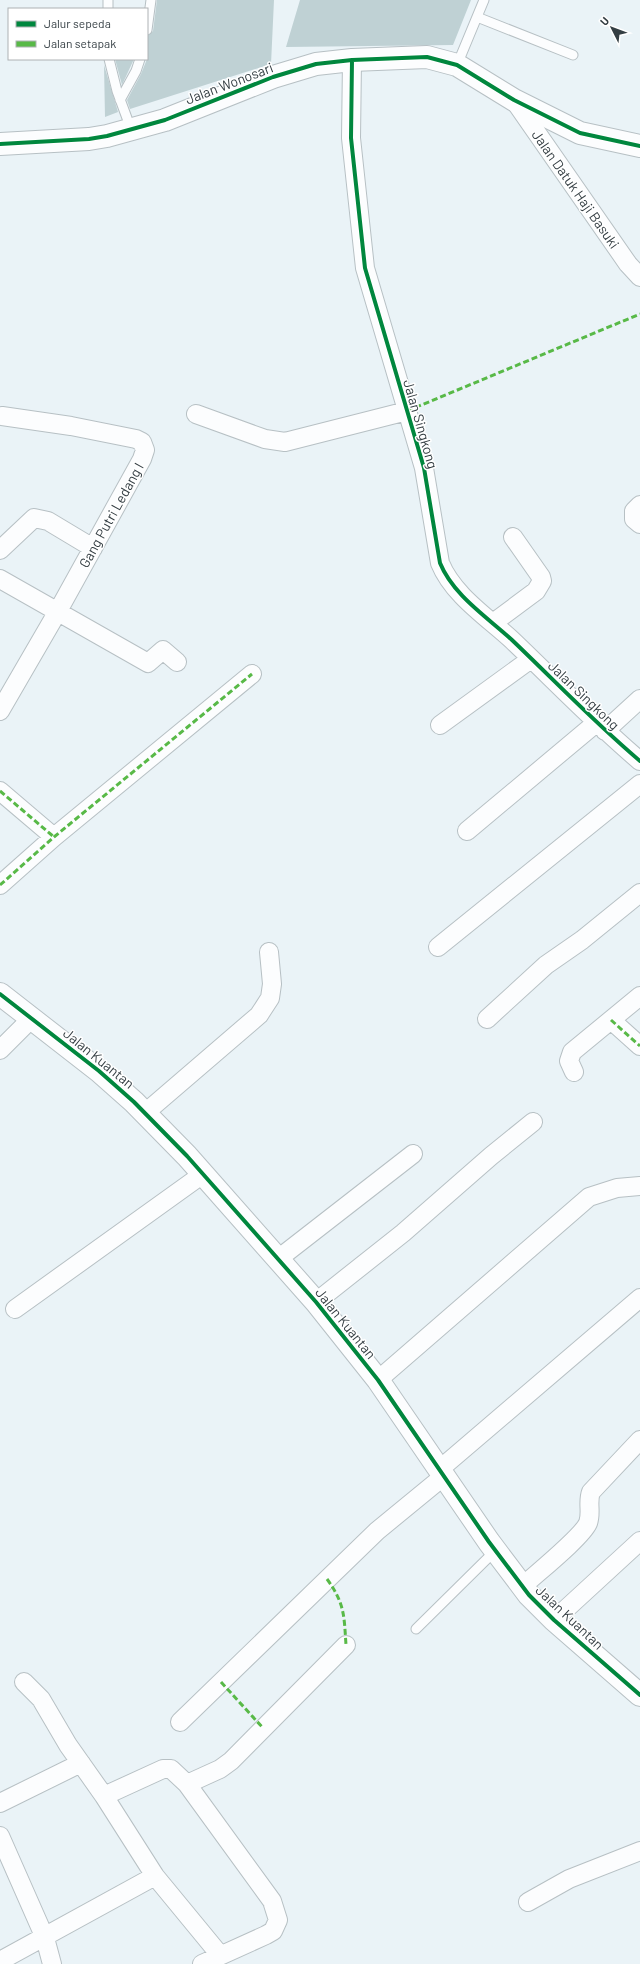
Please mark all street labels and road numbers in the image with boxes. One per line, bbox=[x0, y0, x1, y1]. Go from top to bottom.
street label: Jalan Wonosari bbox=[183, 58, 275, 108]
street label: Jalan Datuk Haji Basuki bbox=[529, 126, 623, 252]
street label: Jalan Singkong bbox=[400, 377, 442, 471]
street label: Gang Putri Ledang I bbox=[75, 459, 147, 571]
street label: Jalan Singkong bbox=[545, 657, 623, 733]
street label: Jalan Kuantan bbox=[60, 1024, 138, 1092]
street label: Jalan Kuantan bbox=[312, 1284, 380, 1362]
street label: Jalan Kuantan bbox=[533, 1581, 607, 1653]

